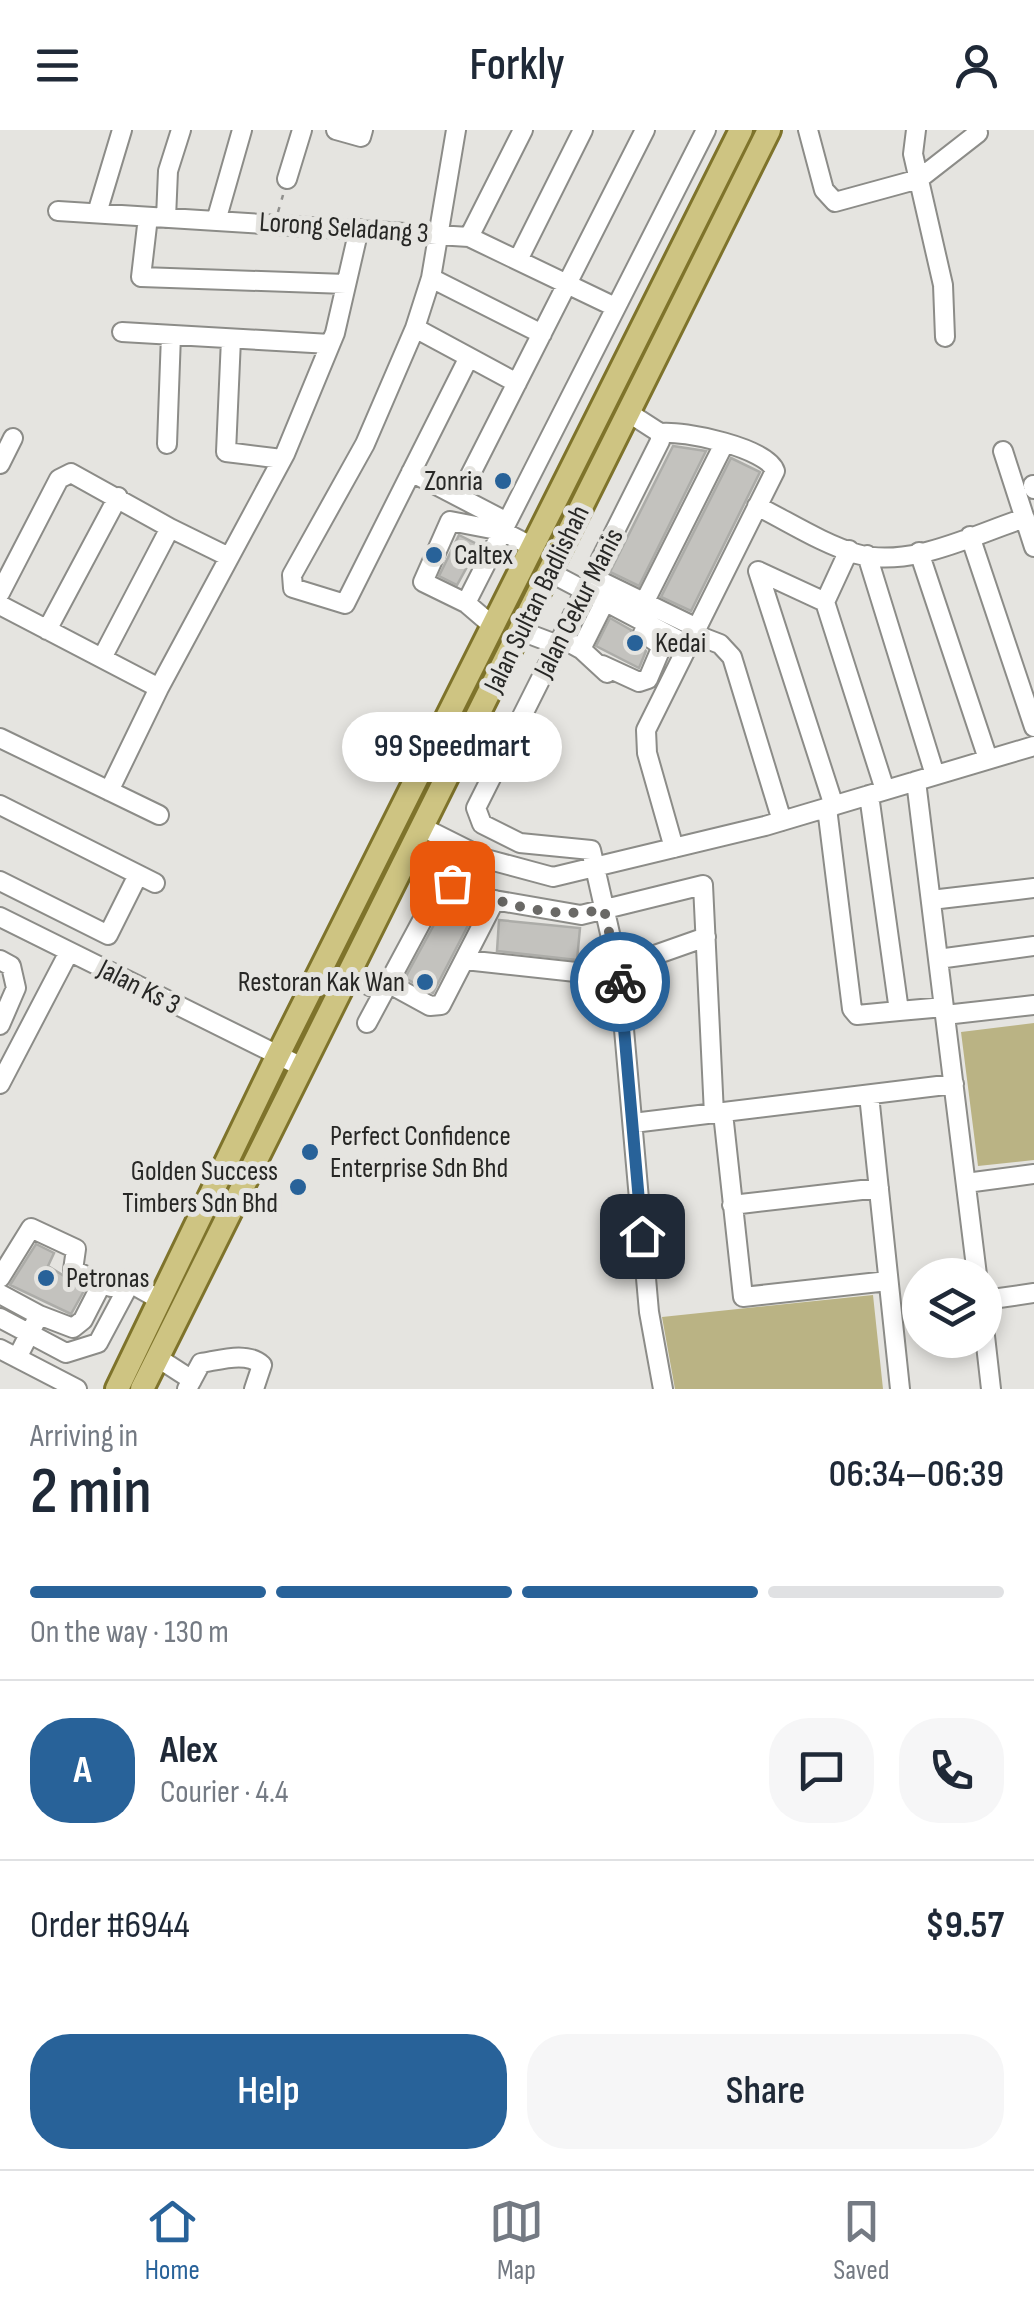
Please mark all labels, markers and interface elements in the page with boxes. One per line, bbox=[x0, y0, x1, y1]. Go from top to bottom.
icon: menu bbox=[30, 38, 85, 93]
text: Forkly bbox=[469, 38, 565, 93]
icon: person bbox=[949, 38, 1004, 93]
street label: Lorong Seladang 3 bbox=[258, 206, 430, 250]
place label: Zonria bbox=[424, 465, 483, 498]
marker: Zonria bbox=[492, 470, 514, 492]
street label: Jalan Sultan Badlishah bbox=[477, 500, 597, 699]
street label: Jalan Cekur Manis bbox=[527, 523, 631, 684]
place label: Caltex bbox=[454, 539, 513, 572]
marker: Caltex bbox=[423, 544, 445, 566]
place label: Kedai bbox=[655, 627, 706, 660]
marker: Kedai bbox=[624, 632, 646, 654]
callout: 99 Speedmart bbox=[342, 713, 562, 783]
text: 99 Speedmart bbox=[374, 727, 530, 766]
pin bbox=[410, 841, 495, 926]
icon: bag bbox=[425, 856, 480, 911]
courier bbox=[570, 932, 670, 1032]
street label: Jalan Ks 3 bbox=[92, 952, 186, 1022]
icon: bike bbox=[593, 955, 648, 1010]
place label: Restoran Kak Wan bbox=[238, 966, 405, 999]
marker: Restoran Kak Wan bbox=[414, 971, 436, 993]
place label: Perfect Confidence Enterprise Sdn Bhd bbox=[330, 1120, 511, 1185]
marker: Perfect Confidence Enterprise Sdn Bhd bbox=[299, 1141, 321, 1163]
place label: Golden Success Timbers Sdn Bhd bbox=[122, 1155, 278, 1220]
marker: Golden Success Timbers Sdn Bhd bbox=[287, 1176, 309, 1198]
pin bbox=[600, 1194, 685, 1279]
icon: home bbox=[615, 1209, 670, 1264]
map controls bbox=[902, 1258, 1002, 1358]
button: layers bbox=[902, 1258, 1002, 1358]
place label: Petronas bbox=[66, 1262, 150, 1295]
marker: Petronas bbox=[35, 1267, 57, 1289]
text: Arriving in bbox=[30, 1417, 138, 1456]
text: 06:34–06:39 bbox=[829, 1452, 1004, 1497]
text: 2 min bbox=[30, 1454, 152, 1532]
text: On the way · 130 m bbox=[30, 1613, 229, 1652]
button: chat bbox=[769, 1718, 874, 1823]
button: phone bbox=[899, 1718, 1004, 1823]
text: Alex bbox=[160, 1728, 218, 1773]
text: A bbox=[73, 1748, 92, 1793]
text: Courier · 4.4 bbox=[160, 1773, 288, 1812]
text: Order #6944 bbox=[30, 1903, 190, 1948]
text: $9.57 bbox=[925, 1903, 1004, 1948]
button: Help bbox=[30, 2034, 507, 2149]
button: Share bbox=[527, 2034, 1004, 2149]
tab: Home bbox=[145, 2194, 200, 2287]
tab: Map bbox=[489, 2194, 544, 2287]
tab: Saved bbox=[833, 2194, 889, 2287]

